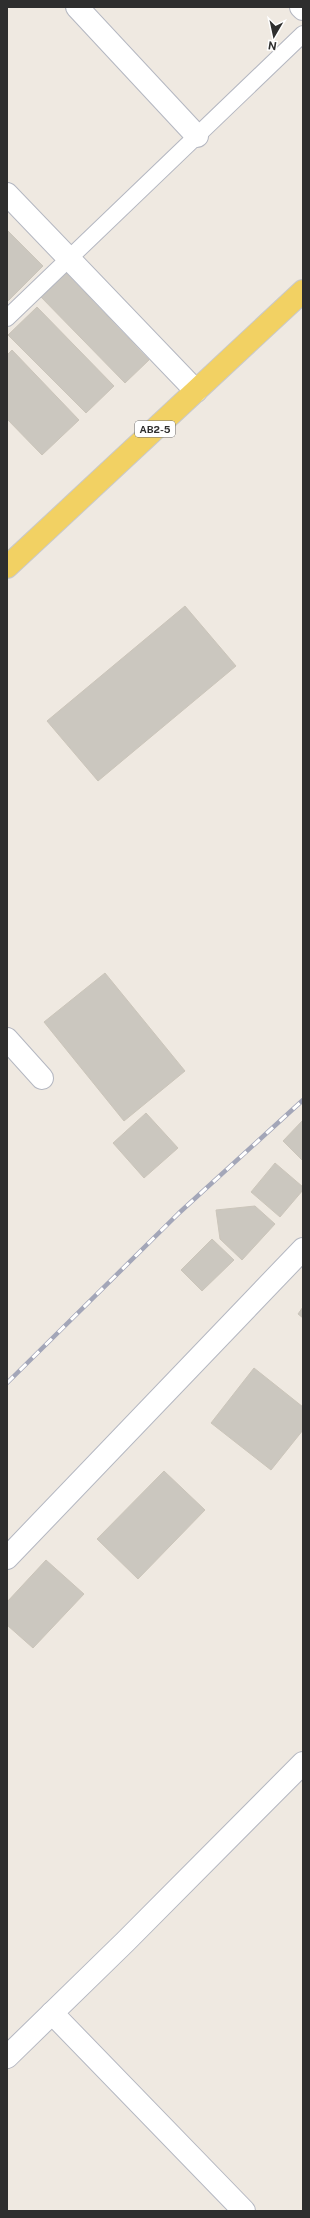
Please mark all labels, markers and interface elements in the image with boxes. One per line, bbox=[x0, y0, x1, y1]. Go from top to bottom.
north arrow bbox=[254, 16, 294, 56]
text: N bbox=[267, 39, 278, 52]
road number: AB2-5 bbox=[135, 421, 175, 437]

